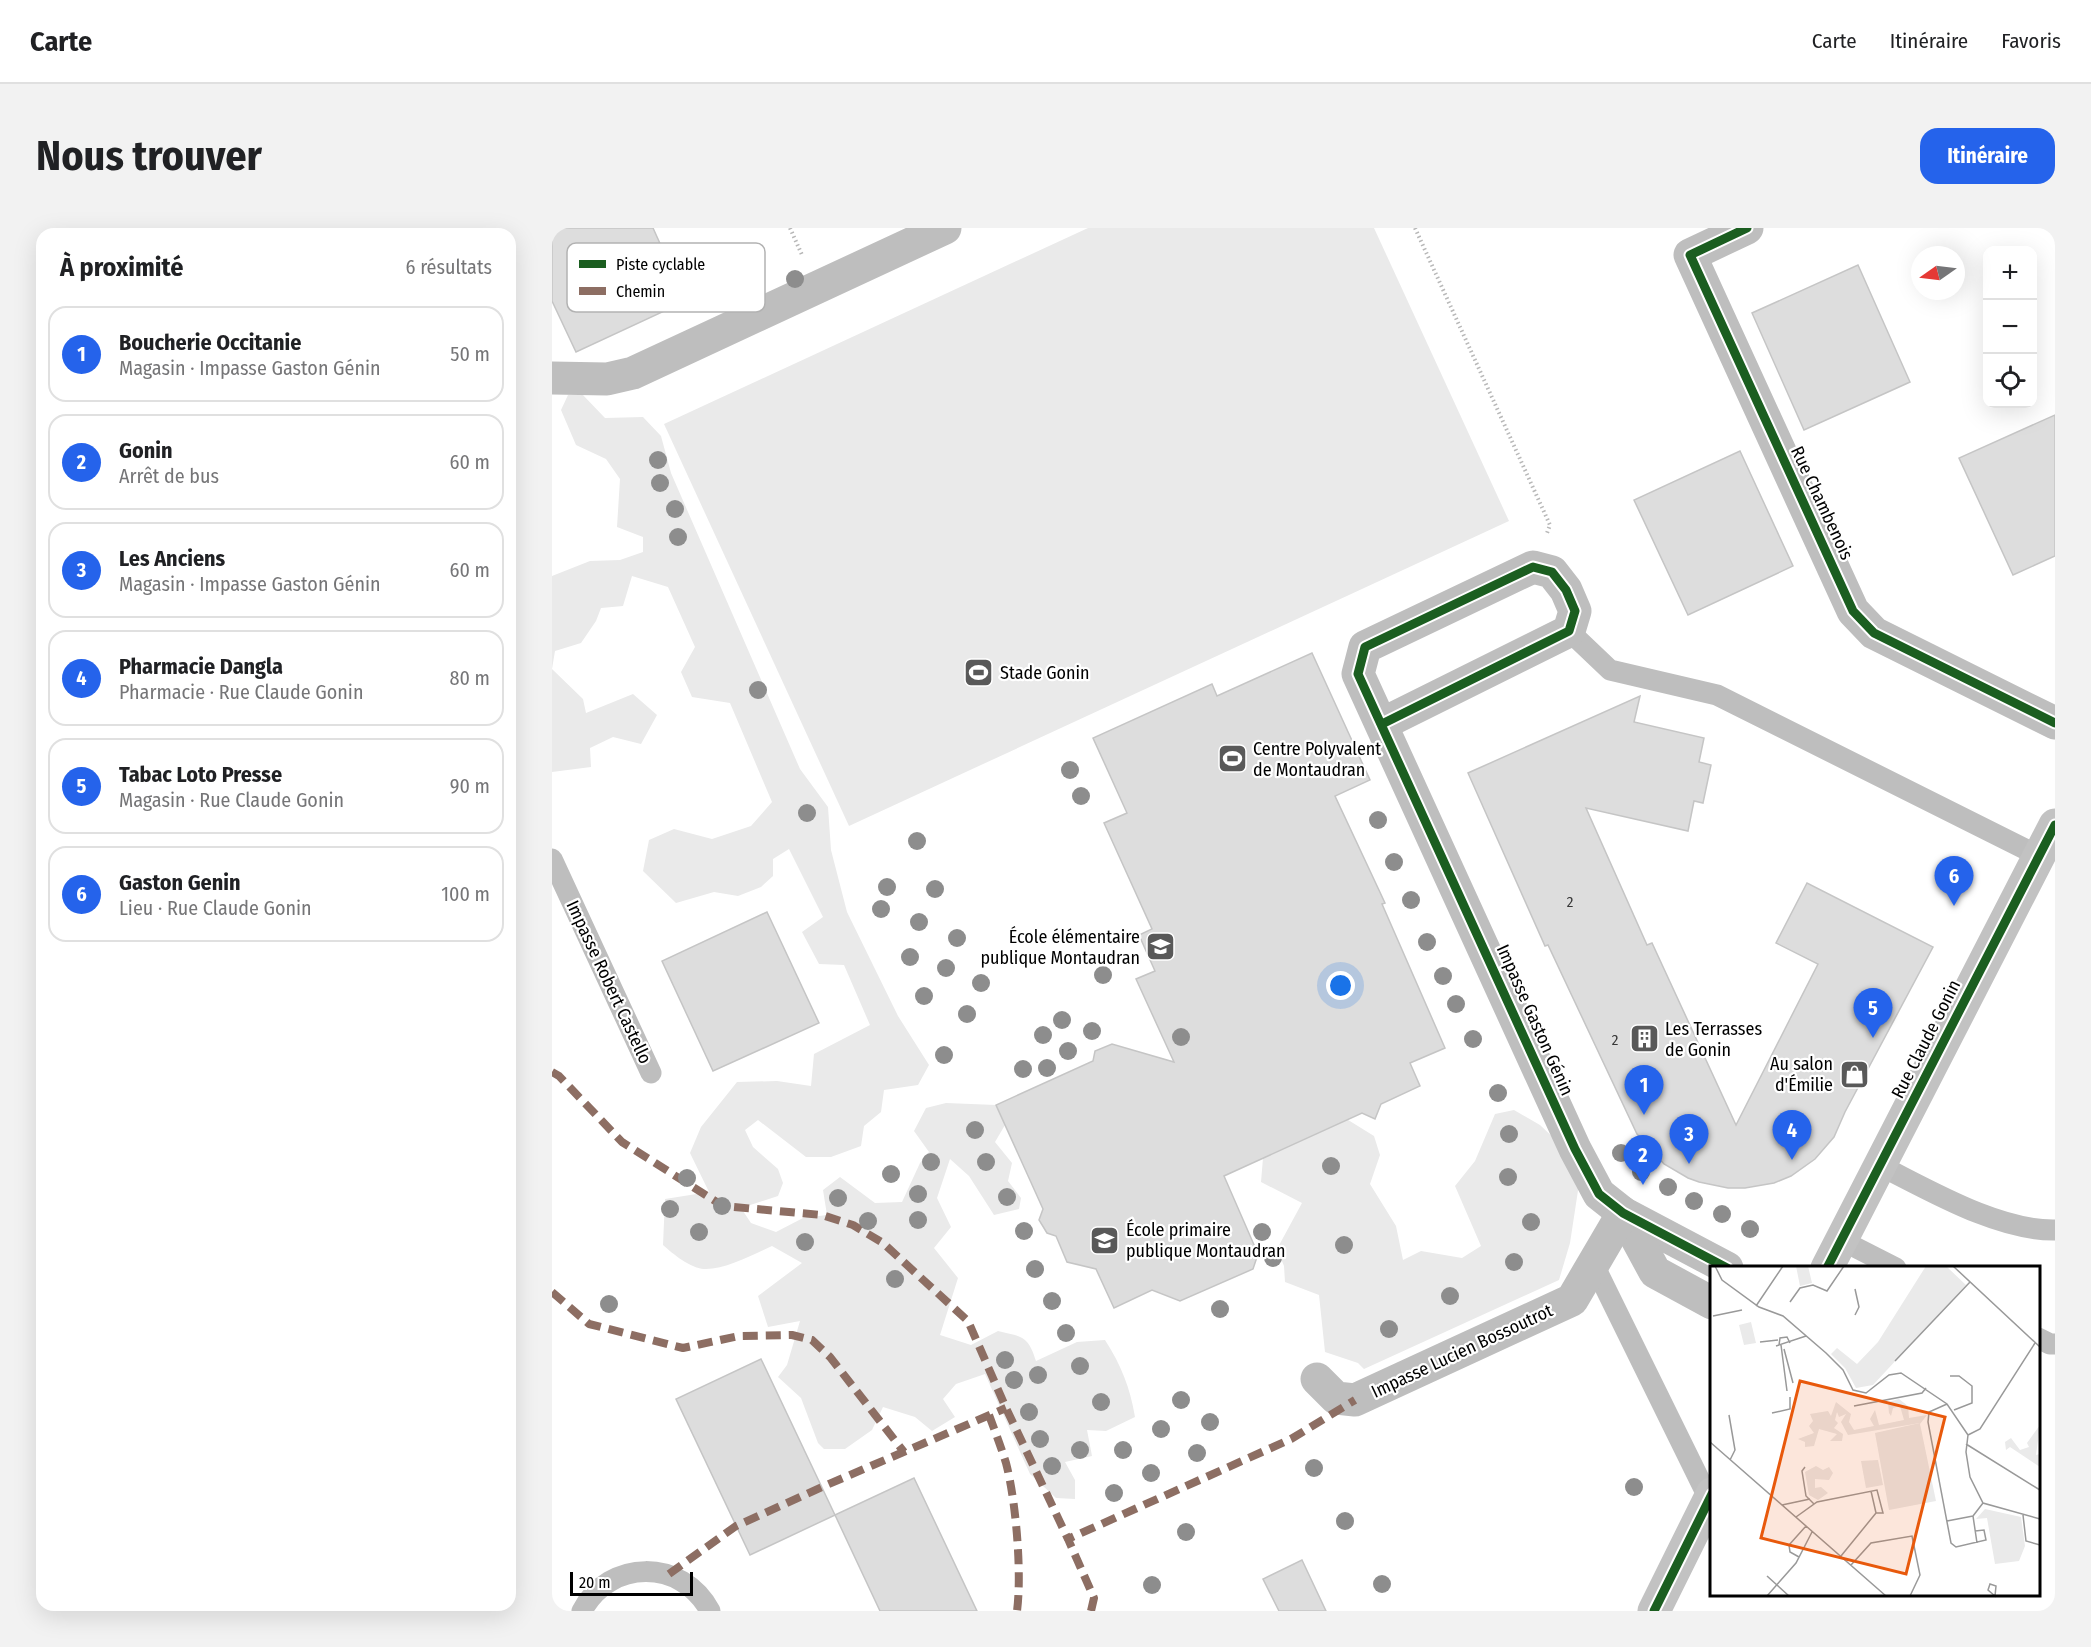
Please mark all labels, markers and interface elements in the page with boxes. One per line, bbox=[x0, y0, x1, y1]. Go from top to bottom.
text: Carte bbox=[30, 25, 92, 58]
text: Carte bbox=[1812, 28, 1857, 54]
text: Itinéraire bbox=[1890, 28, 1968, 54]
text: Favoris bbox=[2001, 28, 2061, 54]
button: Itinéraire bbox=[1920, 128, 2055, 184]
text: Nous trouver bbox=[36, 131, 262, 181]
legend bbox=[567, 243, 765, 312]
north arrow bbox=[1911, 246, 1965, 300]
map controls bbox=[1983, 246, 2037, 408]
button: + bbox=[1983, 246, 2037, 300]
text: À proximité bbox=[60, 252, 183, 283]
text: 6 résultats bbox=[406, 255, 492, 279]
text: Piste cyclable bbox=[616, 255, 705, 274]
text: Chemin bbox=[616, 282, 665, 301]
button: − bbox=[1983, 300, 2037, 354]
text: Boucherie Occitanie bbox=[119, 329, 301, 356]
text: 1 bbox=[77, 342, 86, 366]
text: 50 m bbox=[450, 342, 490, 366]
button: locate bbox=[1983, 354, 2037, 408]
text: Magasin · Impasse Gaston Génin bbox=[119, 356, 381, 380]
text: Gonin bbox=[119, 437, 172, 464]
street label: Rue Chambenois bbox=[1786, 443, 1858, 564]
text: 2 bbox=[77, 450, 86, 474]
text: 60 m bbox=[450, 450, 490, 474]
text: Arrêt de bus bbox=[119, 464, 219, 488]
text: Les Anciens bbox=[119, 545, 225, 572]
text: 3 bbox=[77, 558, 86, 582]
text: 60 m bbox=[450, 558, 490, 582]
text: Magasin · Impasse Gaston Génin bbox=[119, 572, 381, 596]
text: Pharmacie Dangla bbox=[119, 653, 283, 680]
sports icon: Stade Gonin bbox=[963, 657, 995, 689]
place label: Stade Gonin bbox=[1000, 662, 1090, 684]
text: 4 bbox=[76, 666, 87, 690]
text: 80 m bbox=[450, 666, 490, 690]
text: Pharmacie · Rue Claude Gonin bbox=[119, 680, 363, 704]
place label: Centre Polyvalent de Montaudran bbox=[1253, 738, 1381, 781]
sports icon: Centre Polyvalent de Montaudran bbox=[1216, 743, 1248, 775]
text: Tabac Loto Presse bbox=[119, 761, 282, 788]
text: 5 bbox=[77, 774, 86, 798]
text: 90 m bbox=[450, 774, 490, 798]
text: Magasin · Rue Claude Gonin bbox=[119, 788, 344, 812]
pin: 6 bbox=[1934, 856, 1974, 906]
text: Gaston Genin bbox=[119, 869, 241, 896]
text: 6 bbox=[76, 882, 87, 906]
text: 100 m bbox=[441, 882, 490, 906]
house number: 2 bbox=[1567, 893, 1574, 911]
text: Lieu · Rue Claude Gonin bbox=[119, 896, 312, 920]
street label: Impasse Robert Castello bbox=[562, 897, 656, 1067]
place label: École élémentaire publique Montaudran bbox=[981, 925, 1140, 969]
school or university icon: École élémentaire publique Montaudran bbox=[1145, 931, 1177, 963]
street label: Impasse Gaston Génin bbox=[1492, 941, 1578, 1099]
your location bbox=[1326, 971, 1355, 1000]
street label: Rue Claude Gonin bbox=[1887, 976, 1965, 1102]
pin: 5 bbox=[1854, 988, 1892, 1038]
place label: Les Terrasses de Gonin bbox=[1665, 1018, 1762, 1061]
building icon: Les Terrasses de Gonin bbox=[1628, 1023, 1660, 1055]
house number: 2 bbox=[1612, 1031, 1619, 1049]
place label: Au salon d'Émilie bbox=[1770, 1053, 1833, 1096]
shop icon: Au salon d'Émilie bbox=[1838, 1058, 1870, 1090]
pin: 1 bbox=[1624, 1066, 1664, 1115]
pin: 4 bbox=[1772, 1110, 1812, 1160]
pin: 3 bbox=[1670, 1114, 1708, 1164]
pin: 2 bbox=[1624, 1136, 1662, 1185]
place label: École primaire publique Montaudran bbox=[1126, 1218, 1285, 1262]
school or university icon: École primaire publique Montaudran bbox=[1089, 1224, 1121, 1256]
inset map bbox=[1710, 1266, 2040, 1596]
street label: Impasse Lucien Bossoutrot bbox=[1368, 1299, 1556, 1403]
scale bar bbox=[570, 1569, 693, 1596]
text: 20 m bbox=[579, 1573, 610, 1592]

